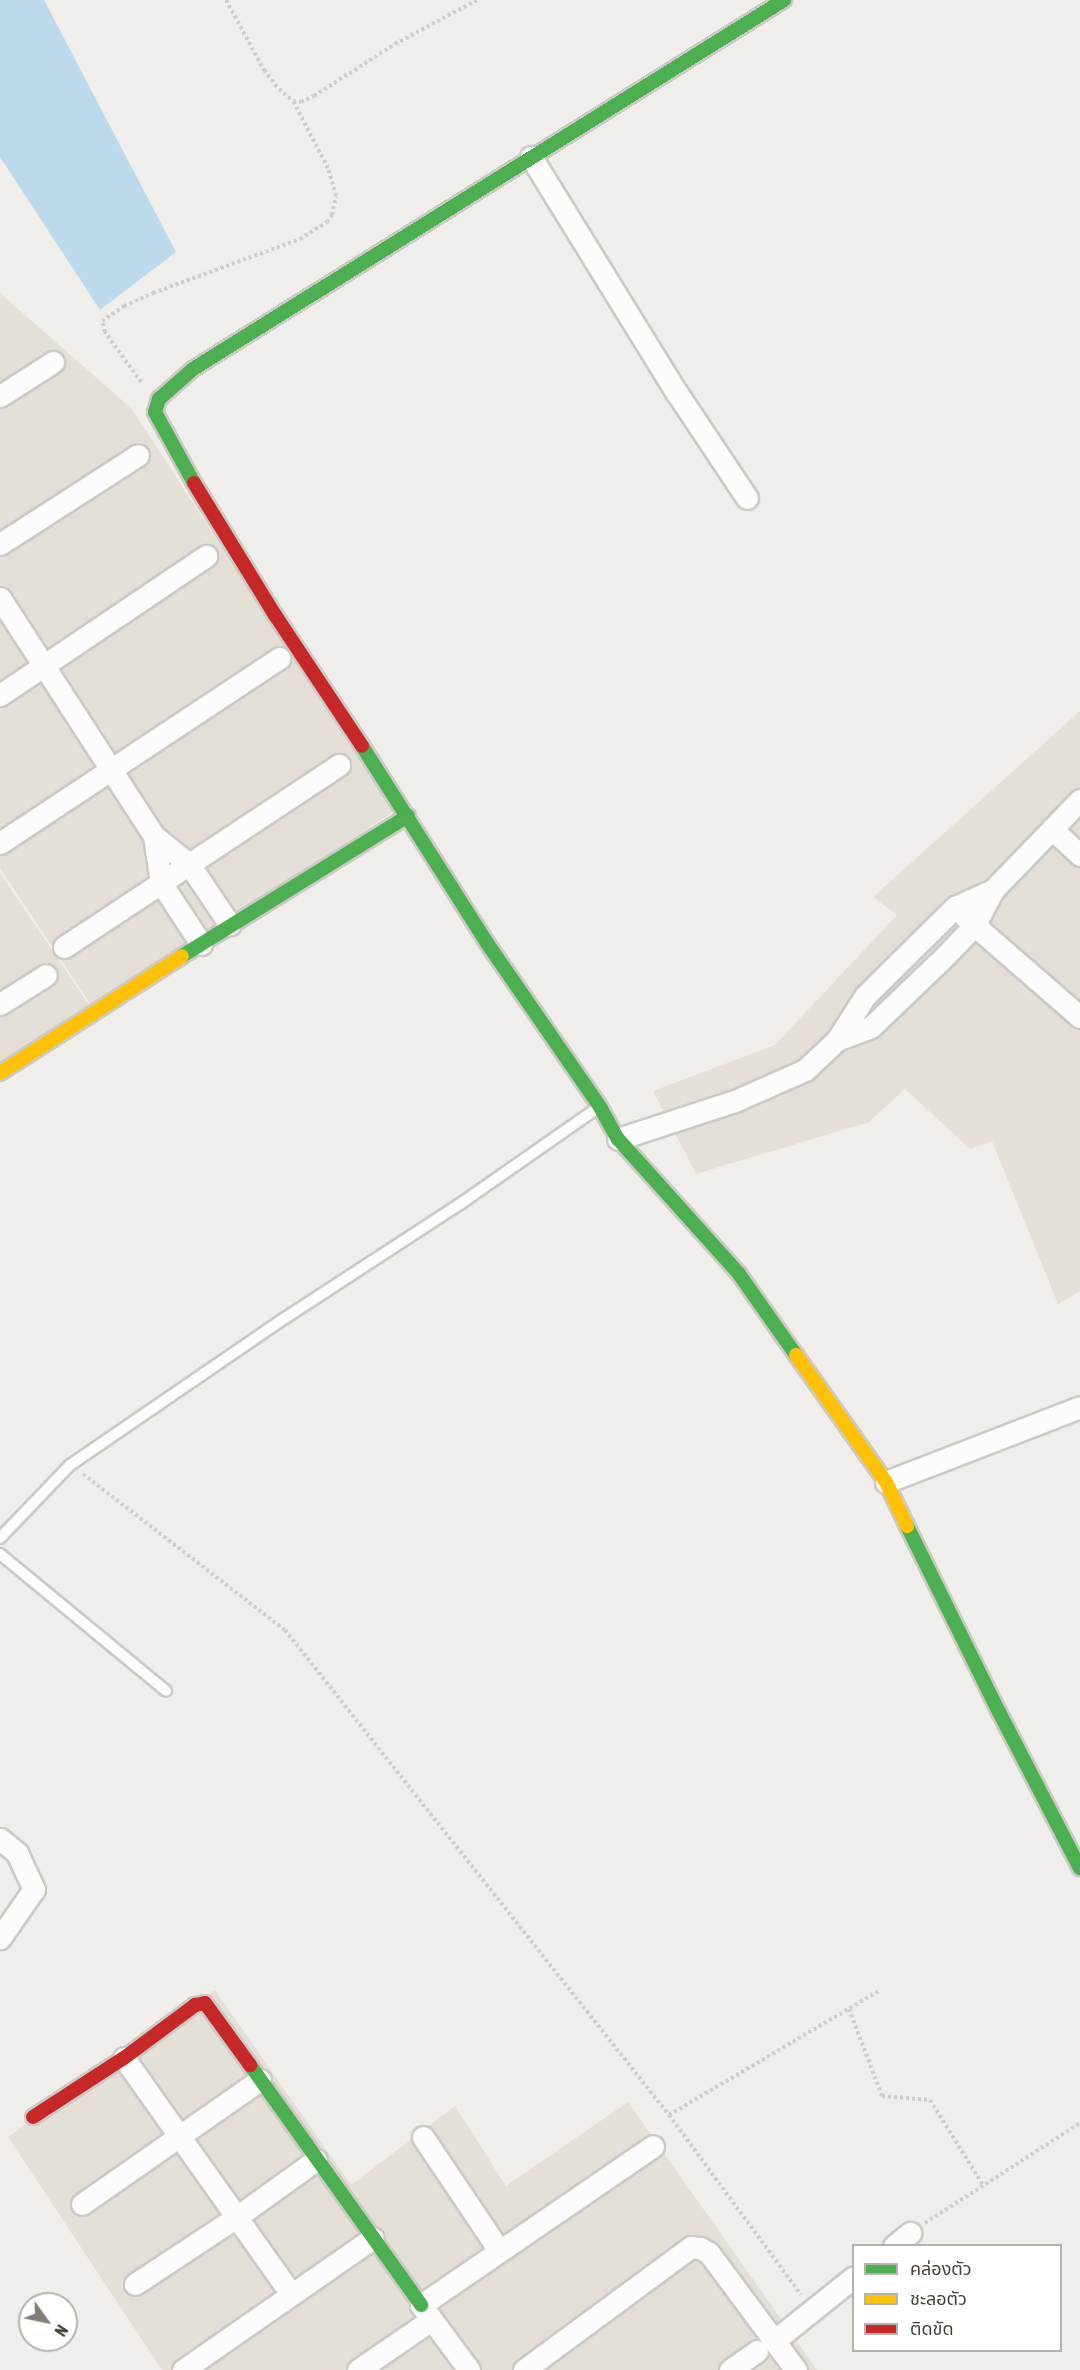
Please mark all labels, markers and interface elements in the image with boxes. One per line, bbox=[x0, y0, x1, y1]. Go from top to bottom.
legend bbox=[852, 2244, 1062, 2352]
text: คล่องตัว bbox=[910, 2258, 972, 2279]
text: ชะลอตัว bbox=[910, 2288, 967, 2309]
north arrow bbox=[18, 2292, 78, 2352]
text: ติดขัด bbox=[910, 2318, 953, 2339]
text: N bbox=[51, 2322, 72, 2340]

